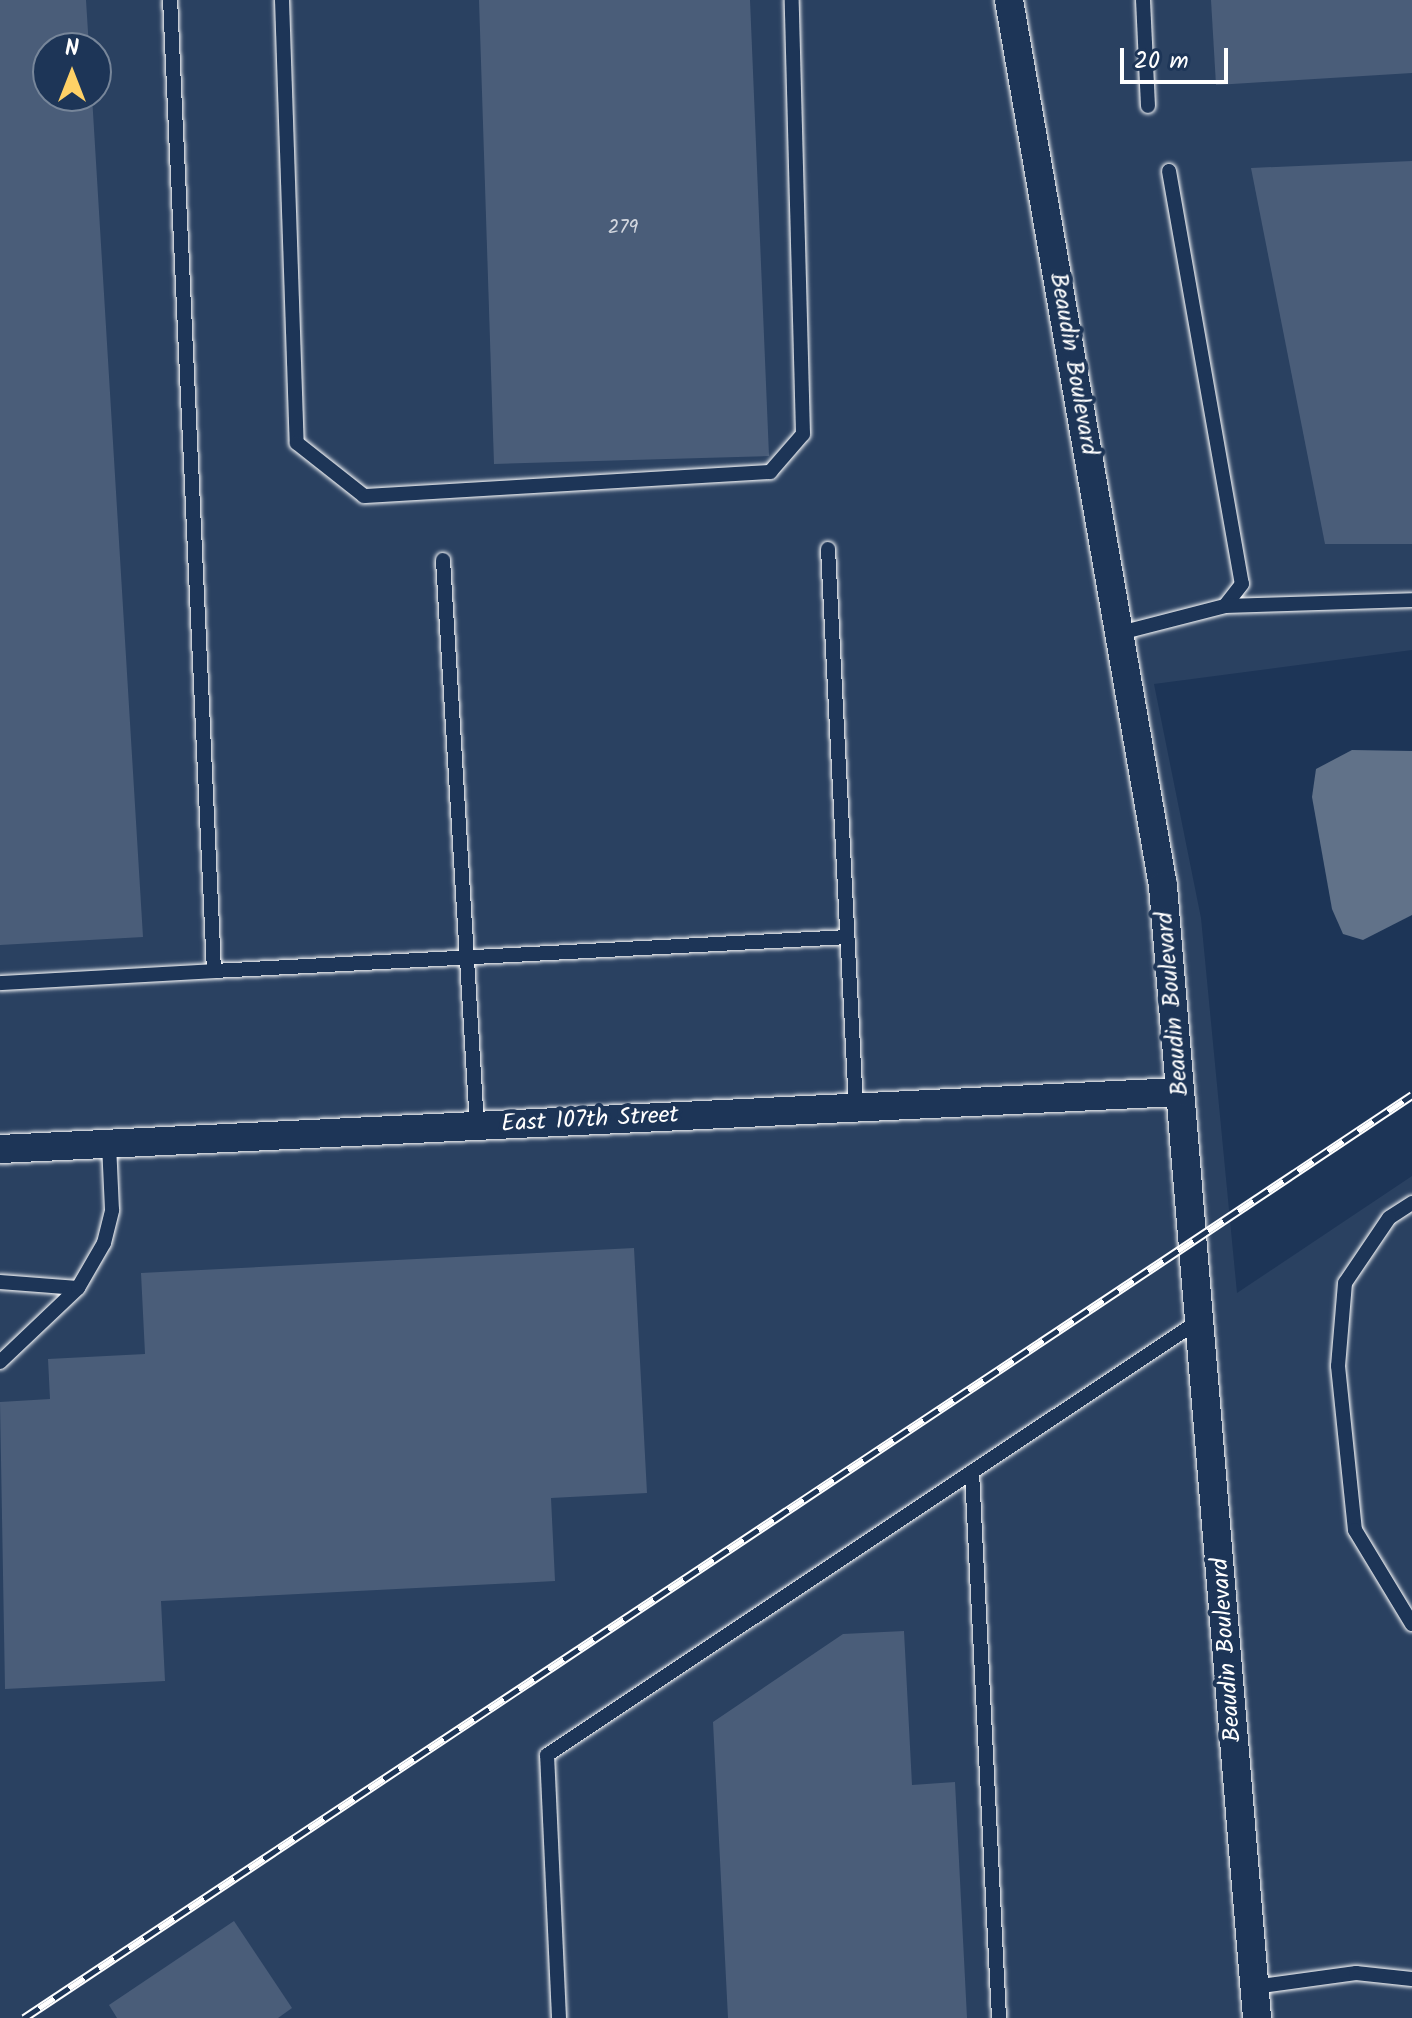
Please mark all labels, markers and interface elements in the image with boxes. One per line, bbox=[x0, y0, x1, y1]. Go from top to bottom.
north arrow bbox=[32, 32, 112, 112]
text: N bbox=[65, 32, 79, 67]
scale bar bbox=[1124, 32, 1232, 82]
text: 20 m bbox=[1134, 42, 1189, 81]
house number: 279 bbox=[608, 216, 638, 240]
street label: Beaudin Boulevard bbox=[1043, 271, 1103, 457]
street label: Beaudin Boulevard bbox=[1151, 911, 1195, 1097]
street label: East 107th Street bbox=[501, 1101, 679, 1139]
street label: Beaudin Boulevard bbox=[1206, 1557, 1248, 1743]

